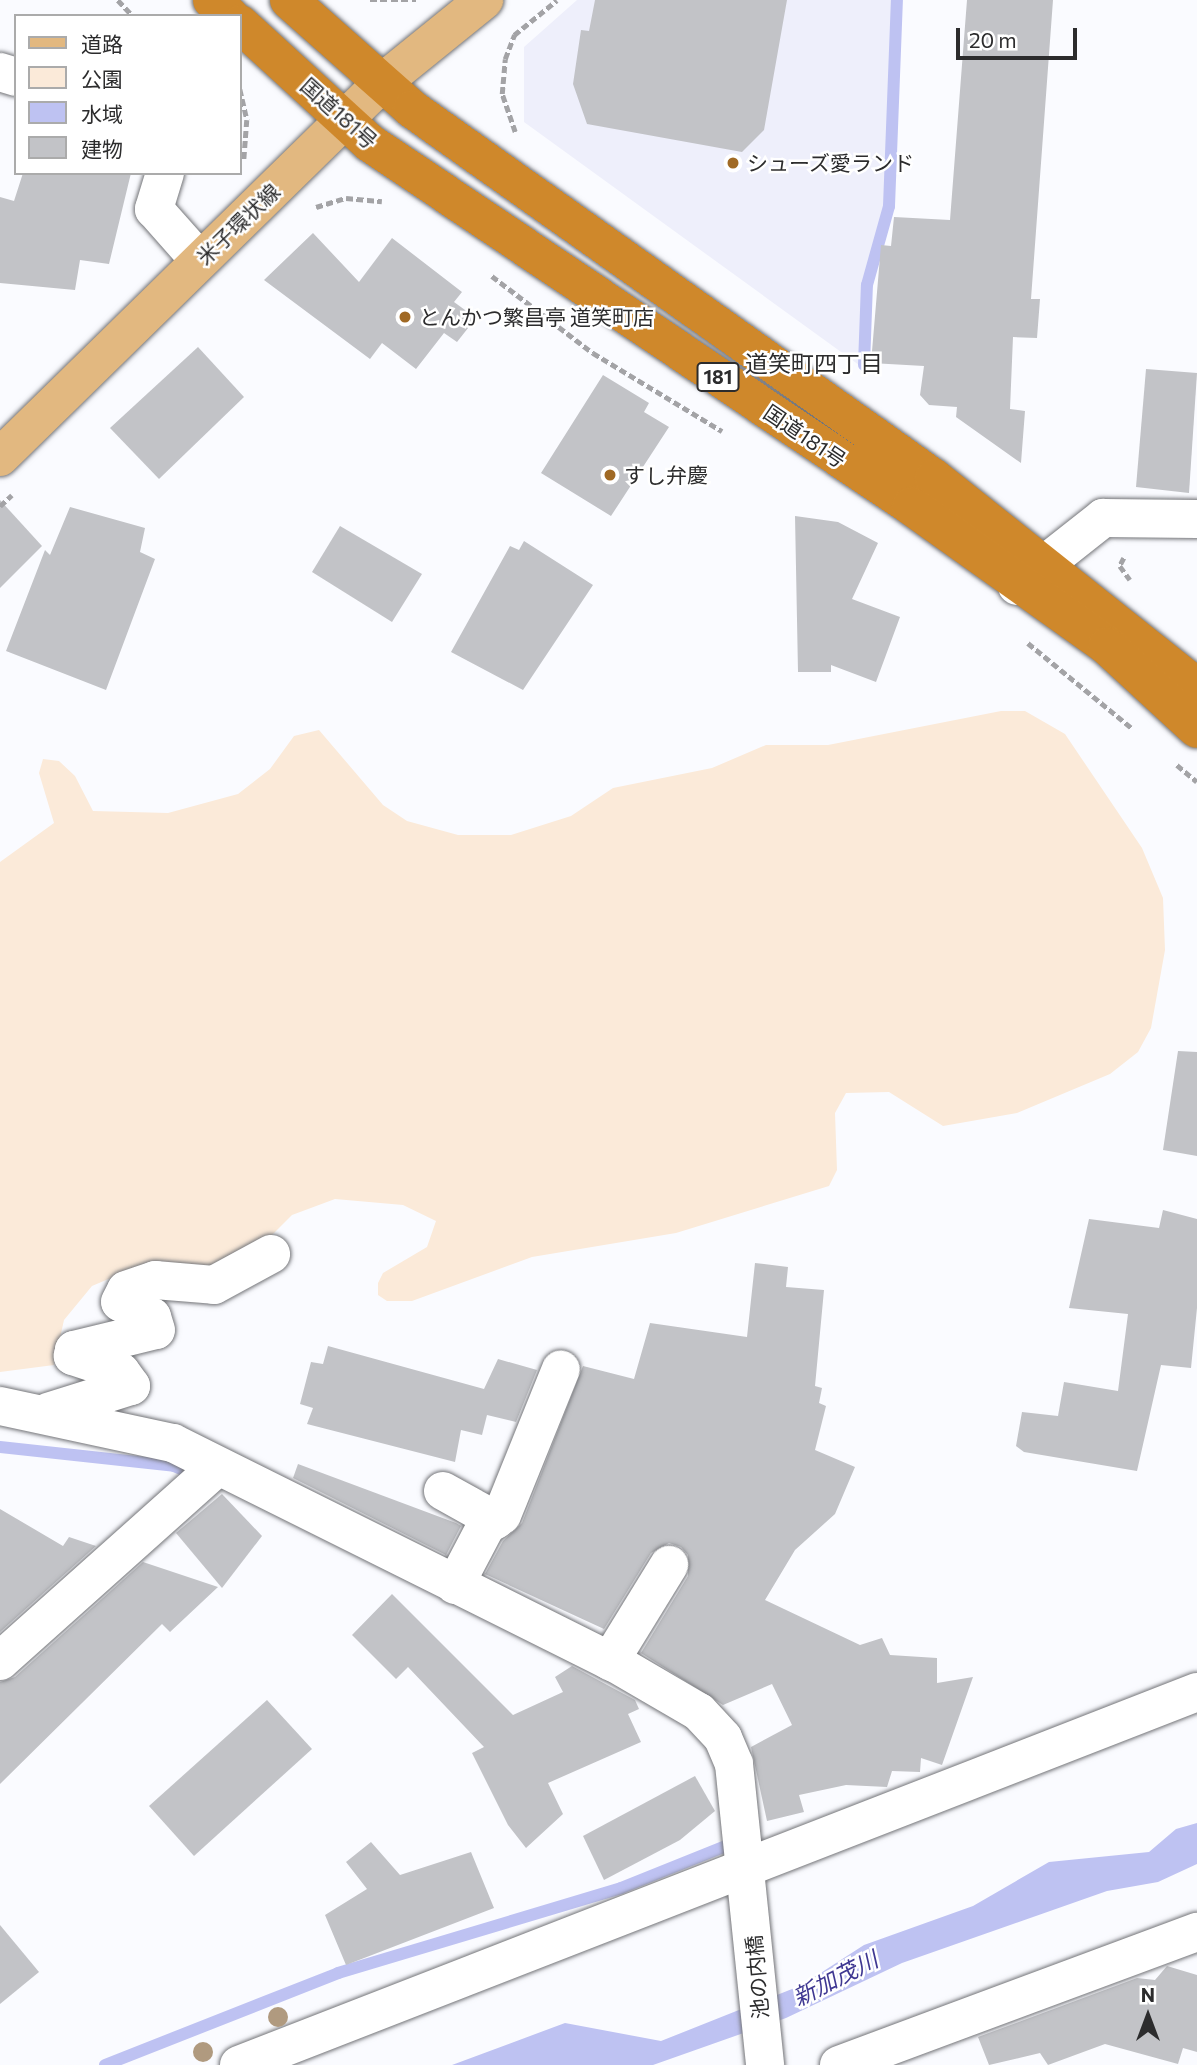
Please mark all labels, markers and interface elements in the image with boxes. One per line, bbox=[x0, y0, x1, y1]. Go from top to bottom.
legend bbox=[14, 14, 242, 175]
scale bar bbox=[959, 14, 1080, 58]
text: 20 m bbox=[969, 27, 1017, 52]
text: 道路 bbox=[81, 31, 123, 56]
text: 公園 bbox=[81, 66, 123, 91]
street label: 国道181号 bbox=[296, 72, 382, 154]
text: 水域 bbox=[81, 101, 123, 126]
text: 建物 bbox=[81, 136, 123, 161]
place label: シューズ愛ランド bbox=[747, 150, 915, 176]
marker: シューズ愛ランド bbox=[725, 155, 741, 171]
street label: 米子環状線 bbox=[191, 178, 285, 270]
place label: とんかつ繁昌亭 道笑町店 bbox=[419, 304, 654, 330]
marker: とんかつ繁昌亭 道笑町店 bbox=[397, 309, 413, 325]
district label: 道笑町四丁目 bbox=[745, 349, 883, 377]
road number: 181 bbox=[695, 362, 741, 392]
street label: 国道181号 bbox=[759, 399, 851, 473]
place label: すし弁慶 bbox=[624, 462, 708, 488]
marker: すし弁慶 bbox=[602, 467, 618, 483]
street label: 池の内橋 bbox=[741, 1934, 773, 2020]
water label: 新加茂川 bbox=[788, 1945, 882, 2011]
north arrow bbox=[1113, 1981, 1183, 2051]
text: N bbox=[1141, 1983, 1155, 2006]

